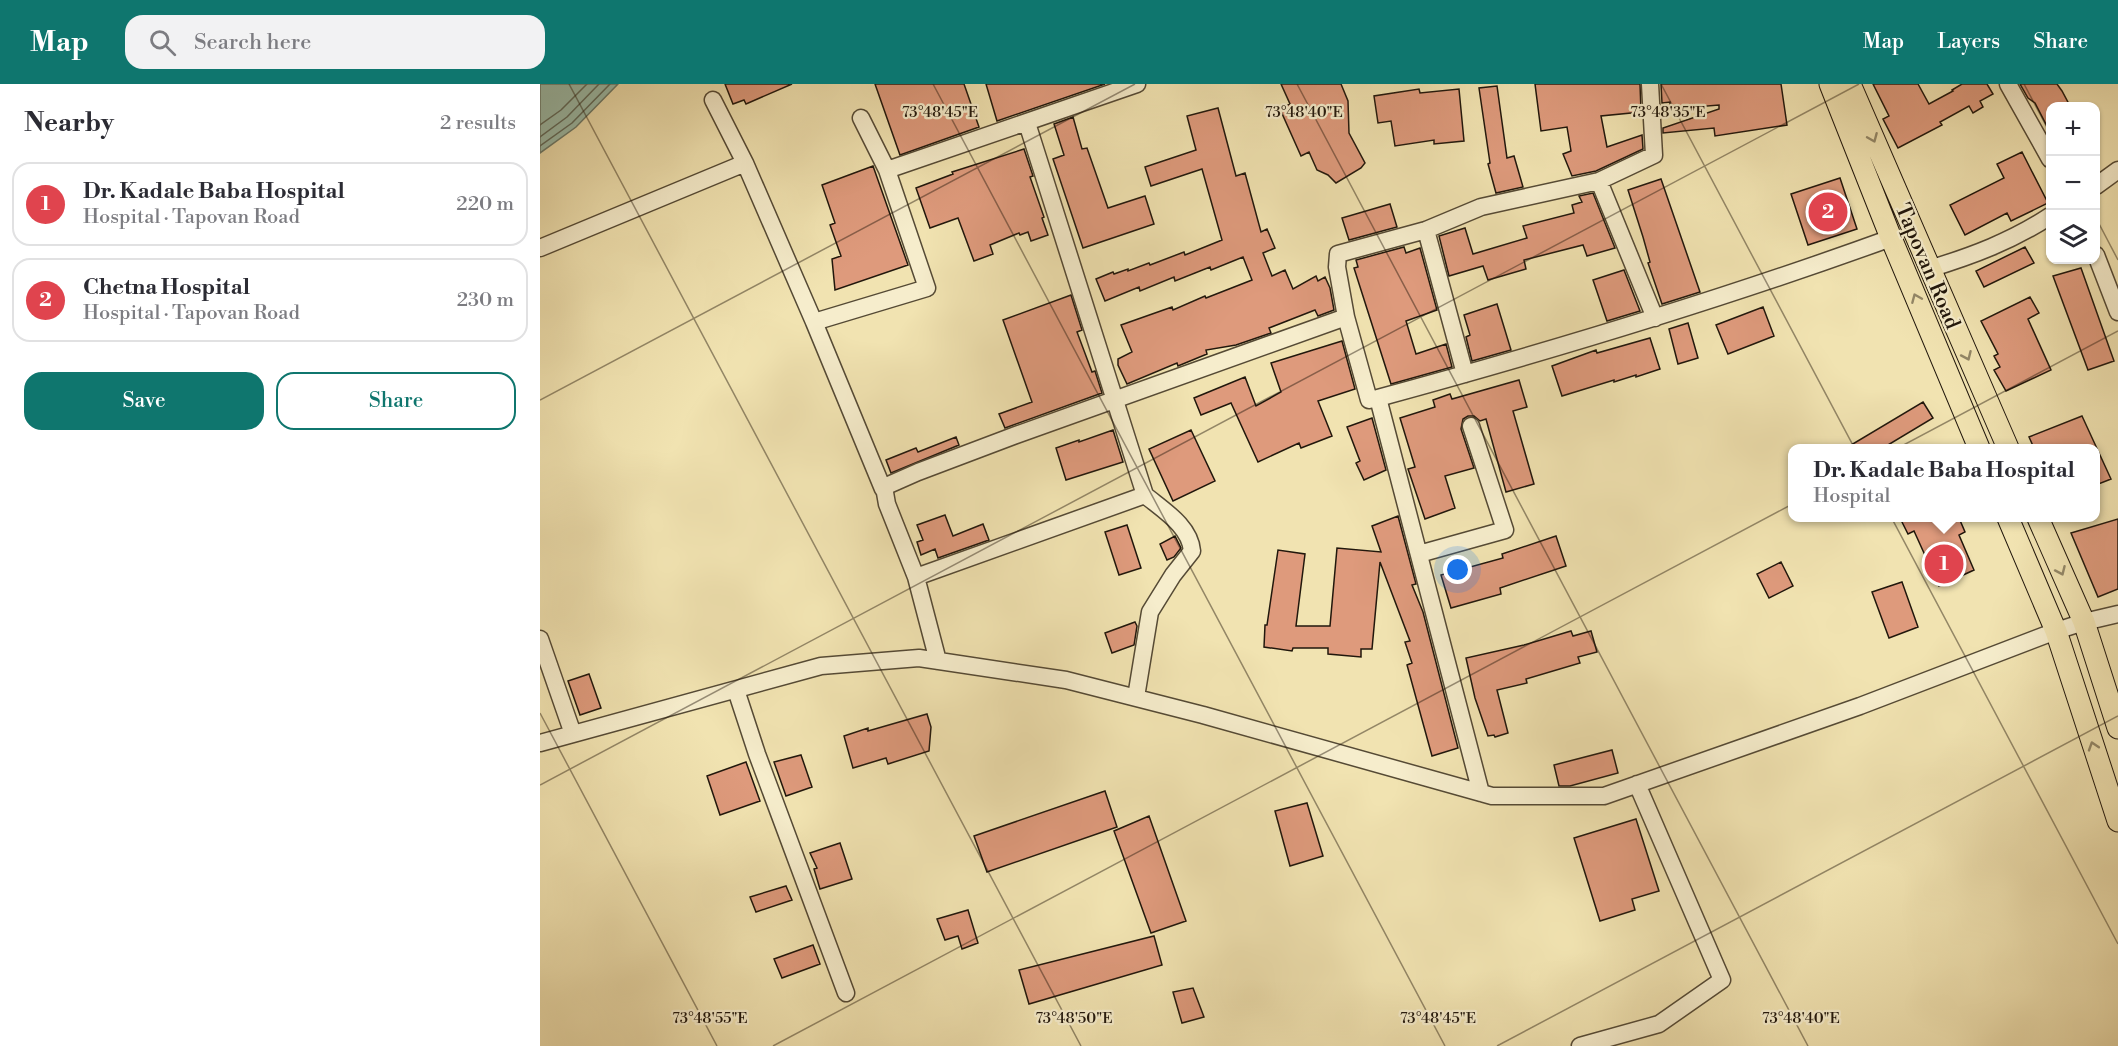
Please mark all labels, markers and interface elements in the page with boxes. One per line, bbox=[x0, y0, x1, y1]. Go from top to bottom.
search box bbox=[125, 15, 545, 69]
text: Map bbox=[30, 25, 89, 60]
icon: search bbox=[146, 26, 179, 59]
text: Search here bbox=[194, 29, 311, 56]
text: Map bbox=[1863, 29, 1904, 55]
text: Layers bbox=[1937, 29, 2000, 55]
text: Share bbox=[2033, 29, 2088, 55]
map controls bbox=[2046, 102, 2100, 264]
button: + bbox=[2046, 102, 2100, 156]
text: 73°48'45"E bbox=[902, 103, 978, 122]
text: 73°48'40"E bbox=[1265, 103, 1343, 122]
text: 73°48'35"E bbox=[1630, 103, 1706, 122]
text: Nearby bbox=[24, 107, 114, 139]
text: 2 results bbox=[440, 111, 516, 136]
one-way arrow bbox=[1866, 131, 1878, 142]
button: − bbox=[2046, 156, 2100, 210]
text: Dr. Kadale Baba Hospital bbox=[83, 178, 345, 205]
pin: 2 bbox=[1808, 190, 1848, 234]
text: 1 bbox=[41, 192, 50, 217]
text: 220 m bbox=[456, 192, 514, 217]
street label: Tapovan Road bbox=[1889, 200, 1965, 333]
text: Hospital · Tapovan Road bbox=[83, 205, 300, 230]
button: layers bbox=[2046, 210, 2100, 264]
text: Chetna Hospital bbox=[83, 274, 250, 301]
text: 2 bbox=[39, 288, 52, 313]
text: 230 m bbox=[457, 288, 514, 313]
one-way arrow bbox=[1911, 293, 1923, 304]
text: Hospital · Tapovan Road bbox=[83, 301, 300, 326]
one-way arrow bbox=[1959, 349, 1971, 360]
button: Save bbox=[24, 372, 264, 430]
button: Share bbox=[276, 372, 516, 430]
popup bbox=[1788, 444, 2100, 522]
text: Dr. Kadale Baba Hospital bbox=[1813, 457, 2075, 484]
text: Hospital bbox=[1813, 484, 1891, 509]
pin: 1 bbox=[1924, 542, 1964, 586]
your location bbox=[1443, 555, 1472, 584]
one-way arrow bbox=[2054, 565, 2066, 576]
one-way arrow bbox=[2088, 741, 2100, 752]
text: 73°48'55"E bbox=[672, 1009, 748, 1028]
text: 73°48'50"E bbox=[1035, 1009, 1113, 1028]
text: 73°48'45"E bbox=[1400, 1009, 1476, 1028]
text: 73°48'40"E bbox=[1762, 1009, 1840, 1028]

